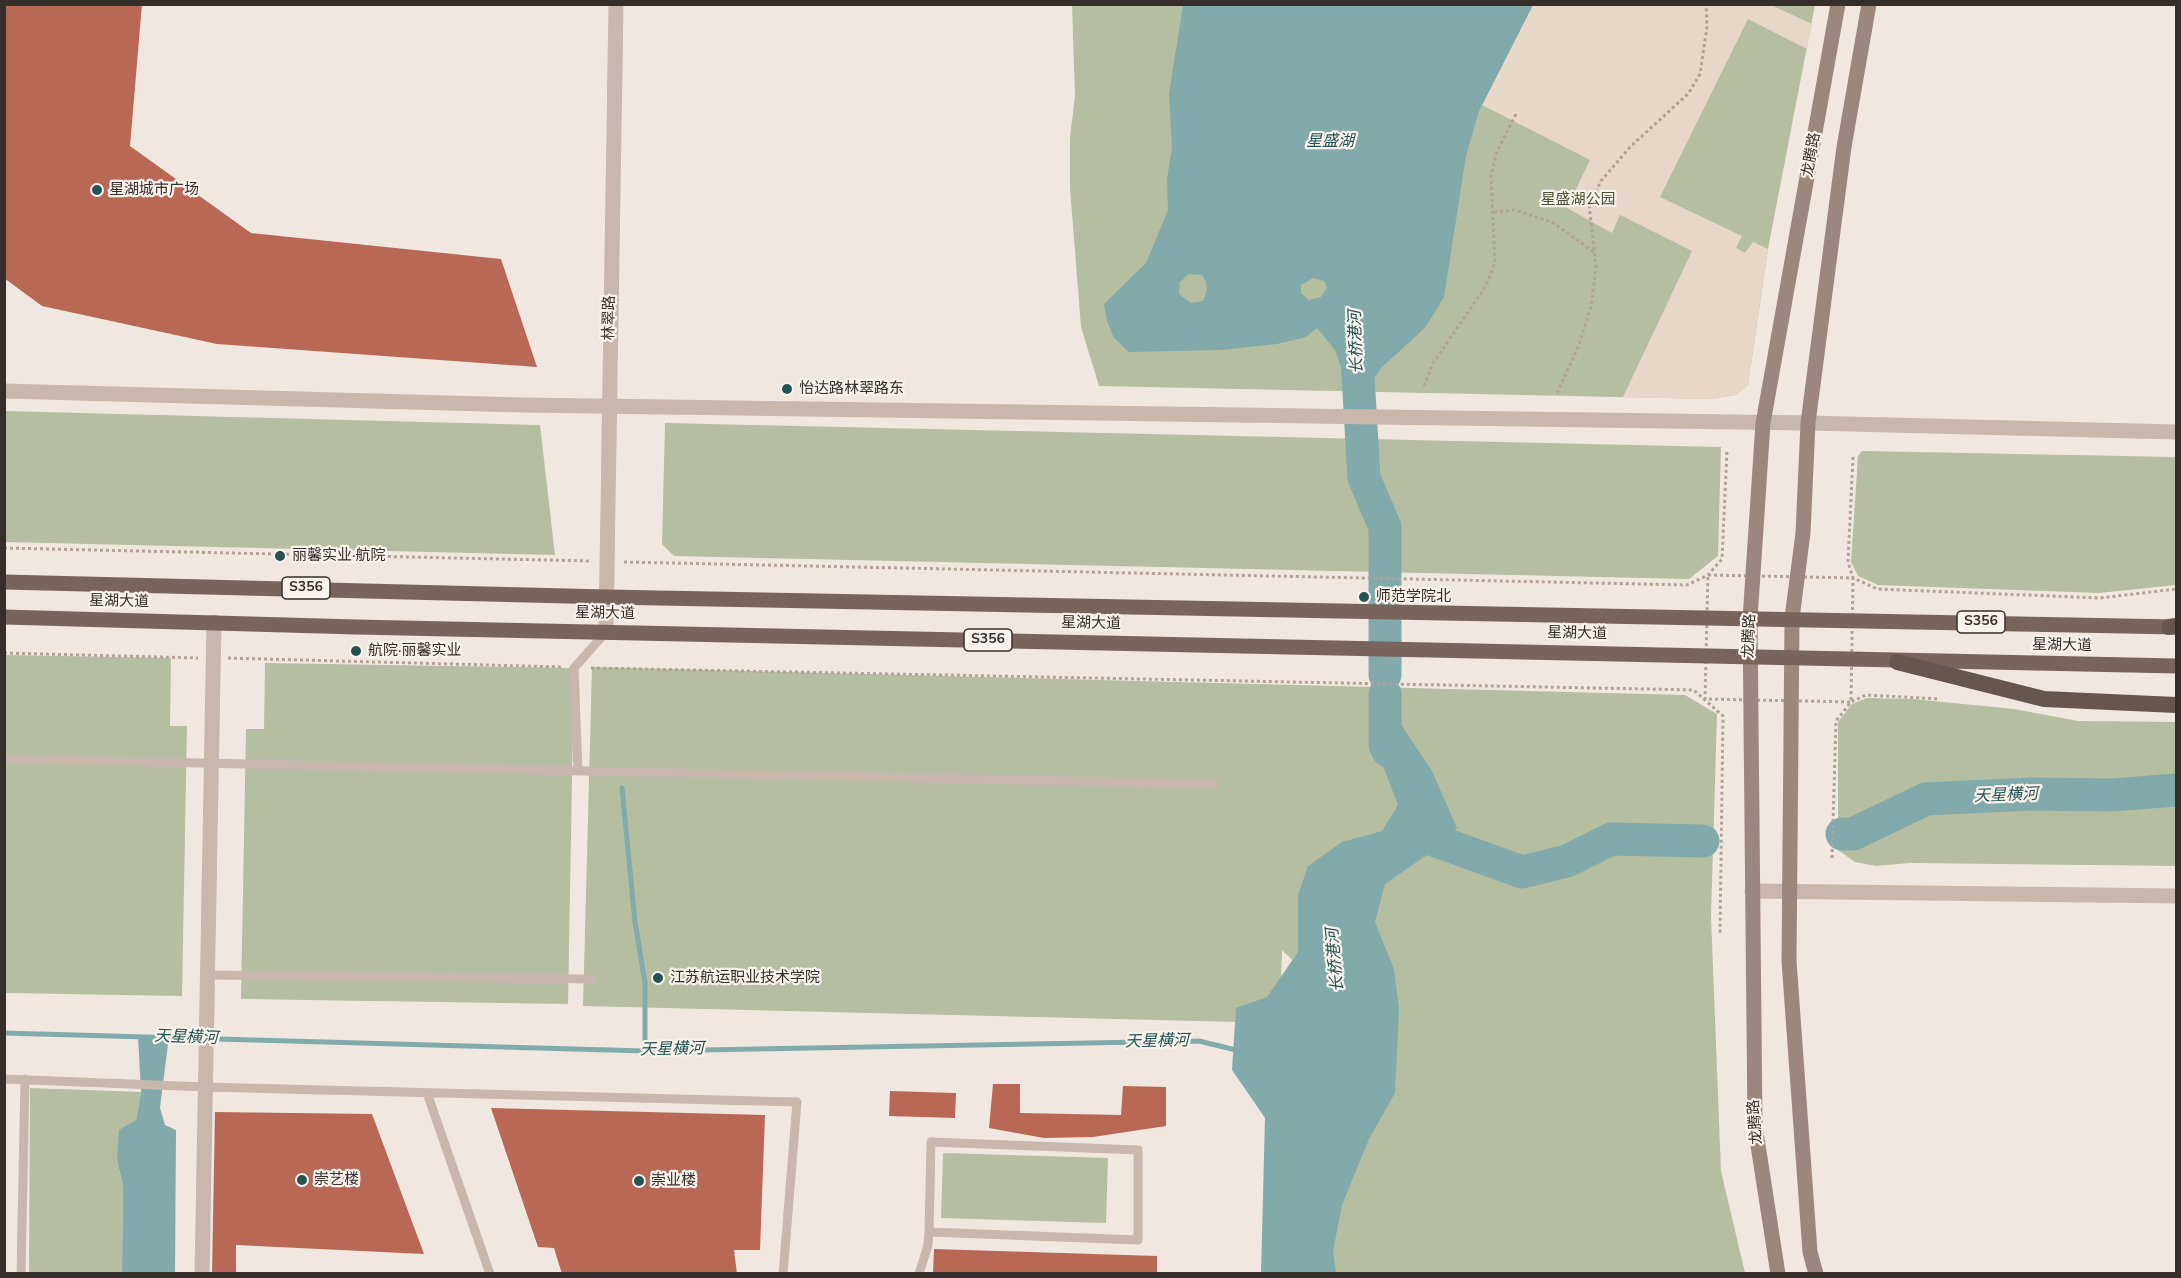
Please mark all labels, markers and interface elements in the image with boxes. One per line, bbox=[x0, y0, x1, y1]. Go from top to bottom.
street label: 龙腾路 bbox=[1799, 131, 1825, 179]
water label: 星盛湖 bbox=[1306, 132, 1354, 152]
place label: 星湖城市广场 bbox=[109, 181, 199, 199]
marker: 星湖城市广场 bbox=[90, 183, 104, 197]
park label: 星盛湖公园 bbox=[1541, 191, 1615, 209]
street label: 林翠路 bbox=[601, 295, 619, 341]
water label: 长桥港河 bbox=[1346, 310, 1368, 374]
place label: 怡达路林翠路东 bbox=[799, 380, 904, 398]
marker: 怡达路林翠路东 bbox=[780, 382, 794, 396]
place label: 丽馨实业·航院 bbox=[292, 547, 385, 565]
marker: 丽馨实业·航院 bbox=[273, 549, 287, 563]
road number: S356 bbox=[282, 577, 330, 599]
place label: 师范学院北 bbox=[1376, 588, 1451, 606]
marker: 师范学院北 bbox=[1357, 590, 1371, 604]
street label: 星湖大道 bbox=[89, 592, 149, 612]
street label: 星湖大道 bbox=[575, 604, 635, 624]
road number: S356 bbox=[1957, 611, 2005, 633]
street label: 龙腾路 bbox=[1740, 613, 1760, 659]
street label: 星湖大道 bbox=[1061, 614, 1121, 634]
street label: 星湖大道 bbox=[1547, 624, 1607, 644]
road number: S356 bbox=[964, 629, 1012, 651]
street label: 星湖大道 bbox=[2032, 636, 2092, 656]
place label: 航院·丽馨实业 bbox=[368, 642, 461, 660]
marker: 航院·丽馨实业 bbox=[349, 644, 363, 658]
water label: 天星横河 bbox=[1974, 785, 2038, 807]
water label: 长桥港河 bbox=[1324, 927, 1348, 993]
place label: 江苏航运职业技术学院 bbox=[670, 969, 820, 987]
marker: 江苏航运职业技术学院 bbox=[651, 971, 665, 985]
water label: 天星横河 bbox=[154, 1027, 218, 1049]
water label: 天星横河 bbox=[1125, 1032, 1189, 1052]
water label: 天星横河 bbox=[640, 1040, 704, 1060]
street label: 龙腾路 bbox=[1745, 1099, 1767, 1145]
place label: 崇艺楼 bbox=[314, 1171, 359, 1189]
place label: 崇业楼 bbox=[651, 1172, 696, 1190]
marker: 崇艺楼 bbox=[295, 1173, 309, 1187]
marker: 崇业楼 bbox=[632, 1174, 646, 1188]

